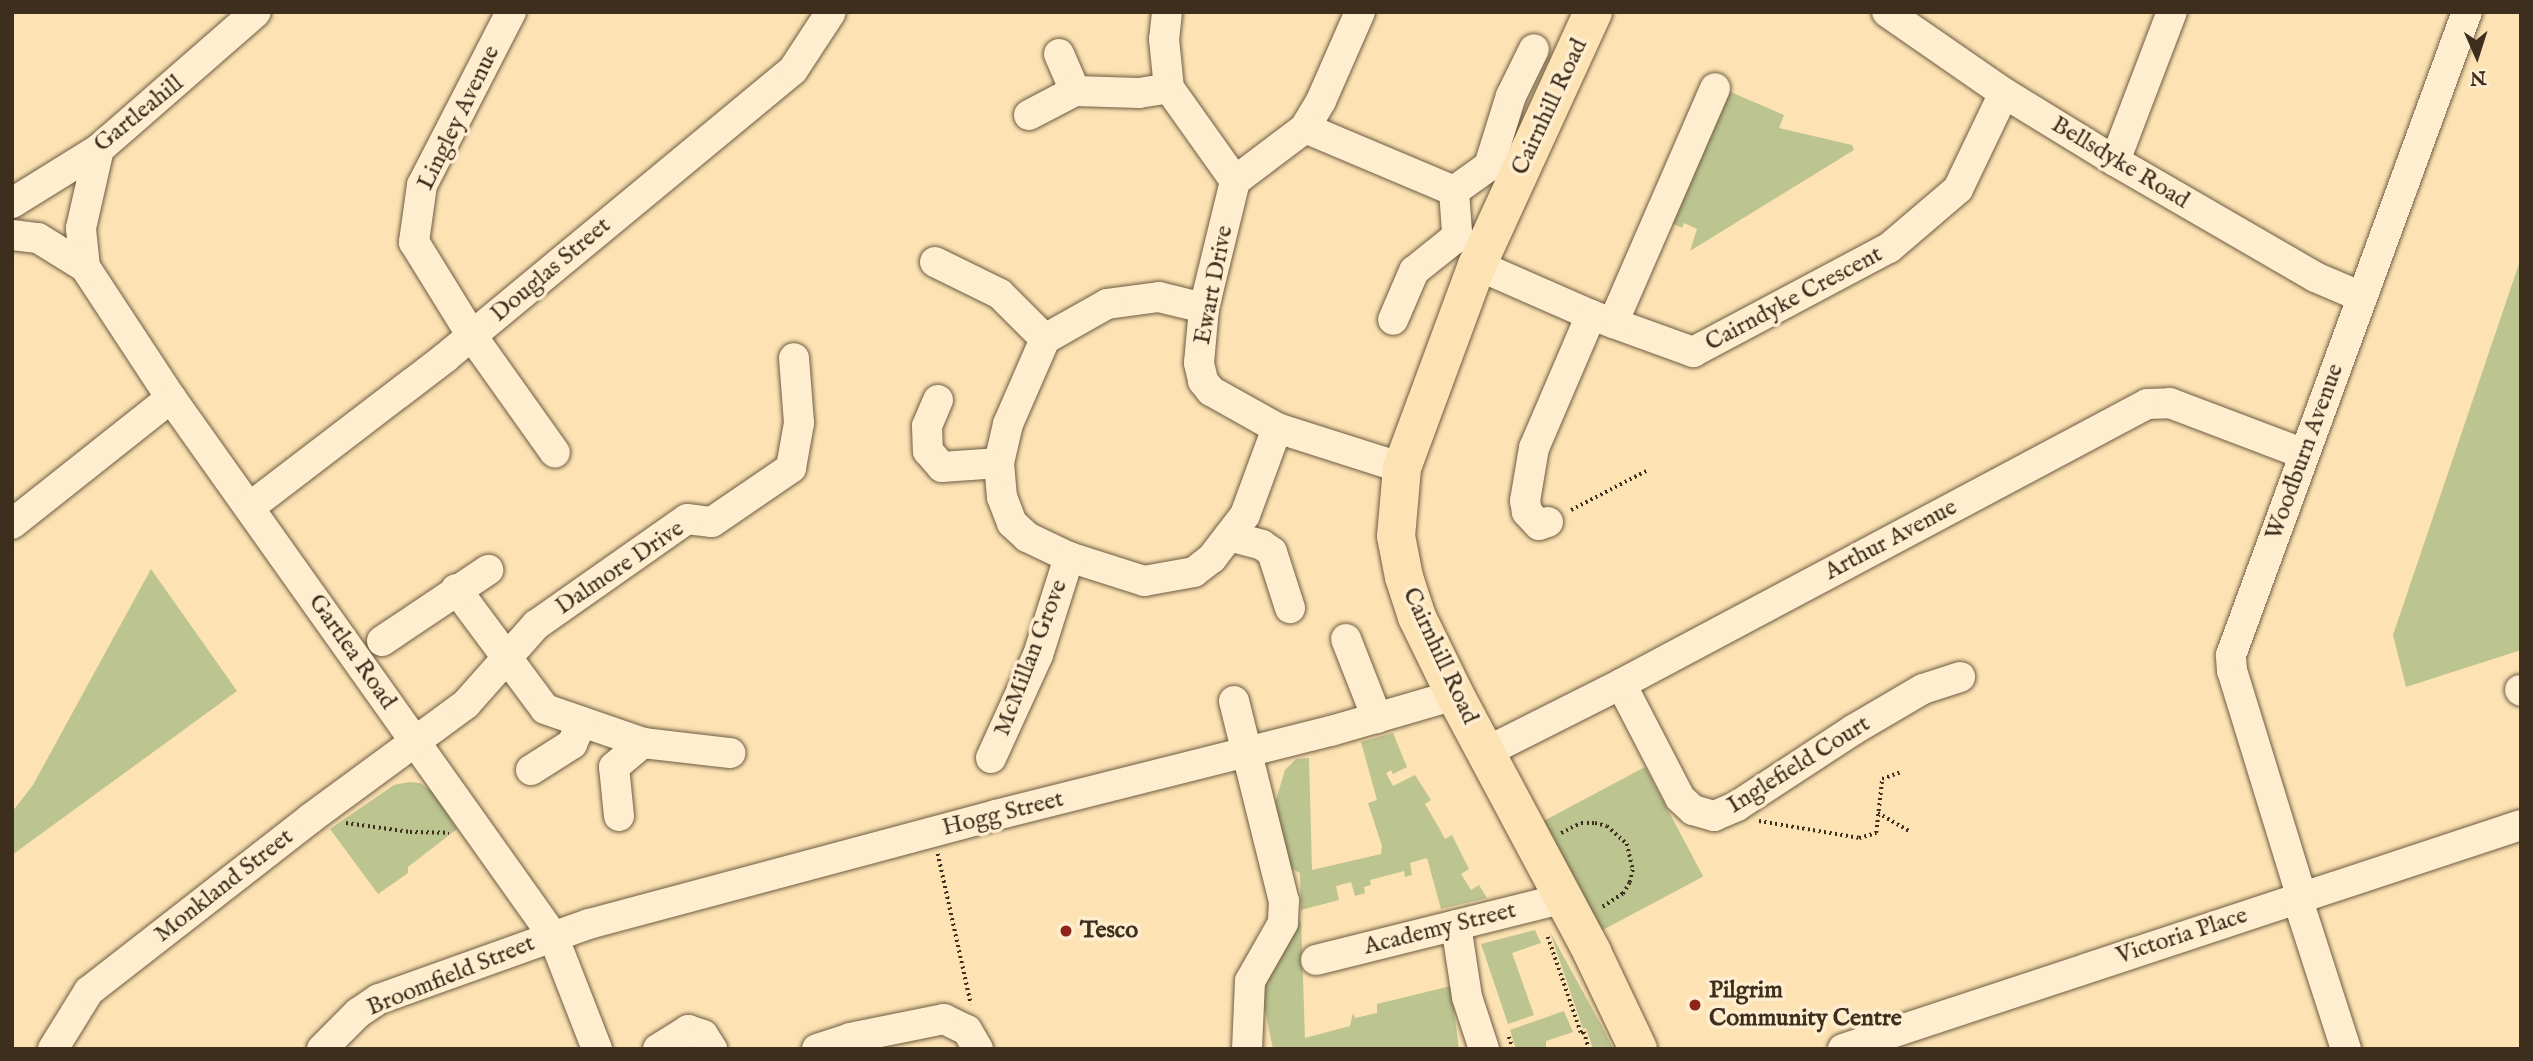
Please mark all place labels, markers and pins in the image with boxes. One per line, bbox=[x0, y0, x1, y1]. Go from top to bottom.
place label: Tesco bbox=[1080, 917, 1138, 945]
marker: Tesco bbox=[1058, 923, 1074, 939]
place label: Pilgrim Community Centre bbox=[1709, 977, 1902, 1033]
marker: Pilgrim Community Centre bbox=[1687, 997, 1703, 1013]

